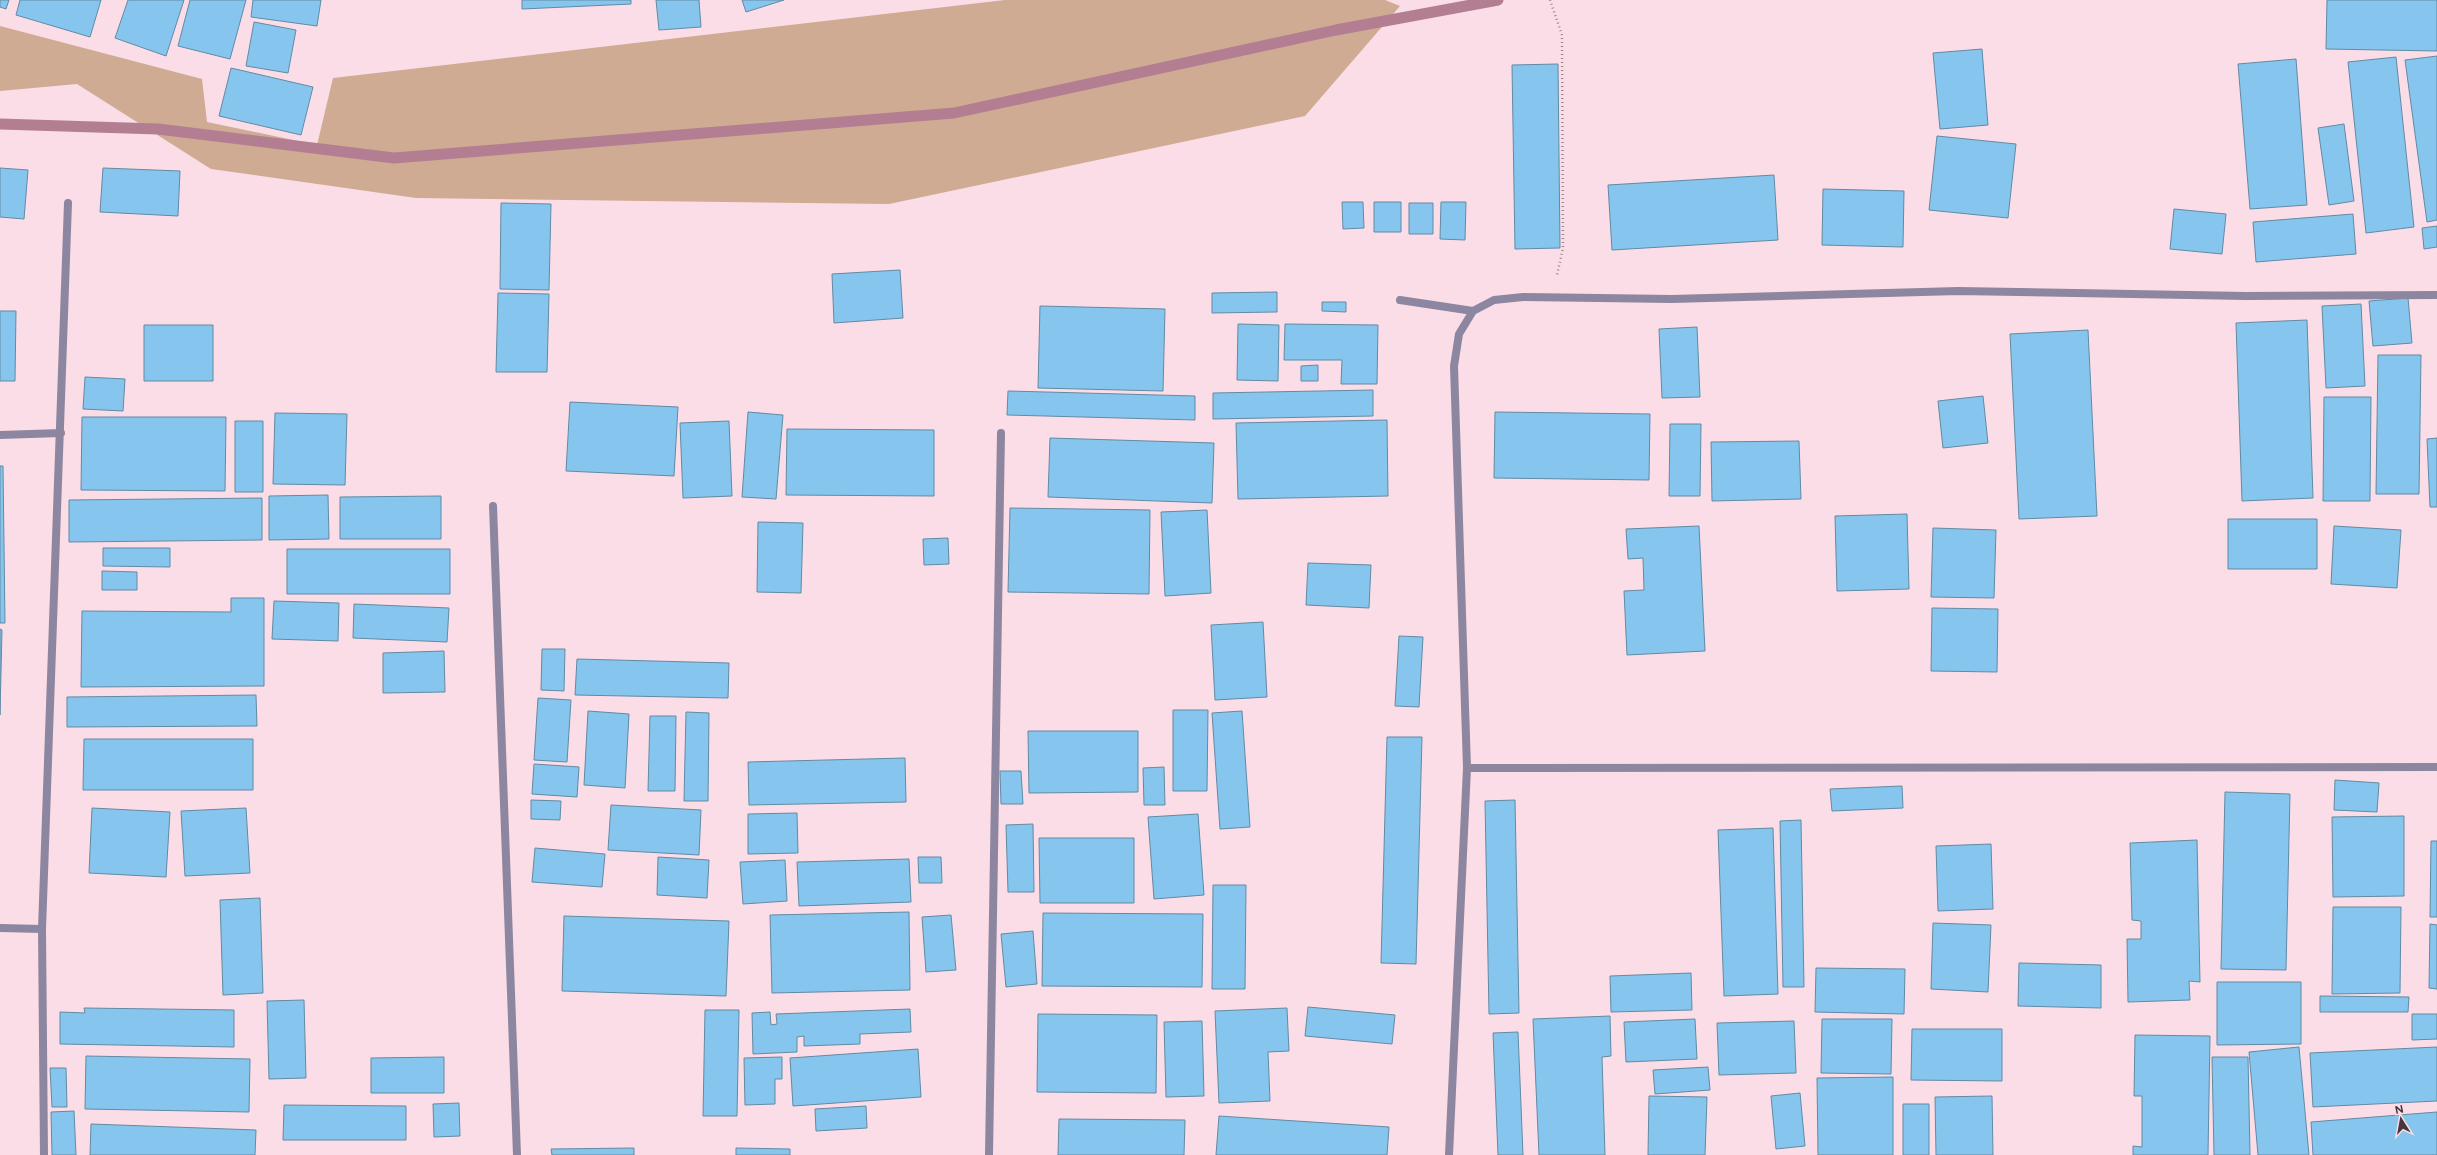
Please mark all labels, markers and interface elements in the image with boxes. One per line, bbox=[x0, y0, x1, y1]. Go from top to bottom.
north arrow bbox=[2381, 1099, 2421, 1139]
text: N bbox=[2394, 1102, 2405, 1117]

